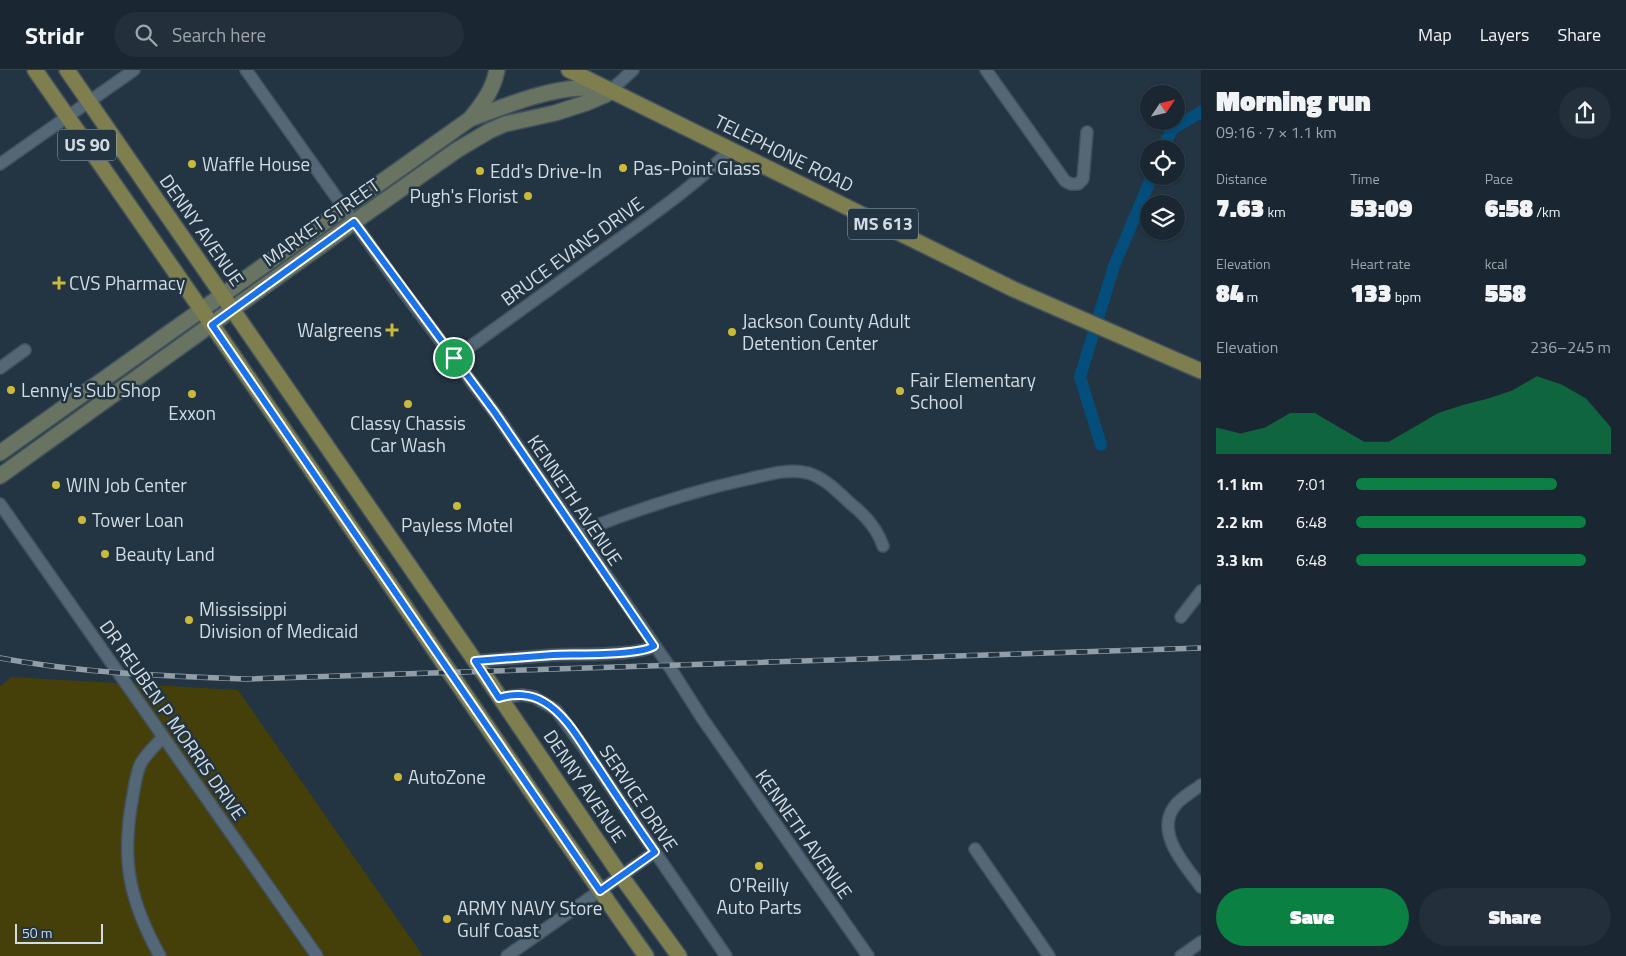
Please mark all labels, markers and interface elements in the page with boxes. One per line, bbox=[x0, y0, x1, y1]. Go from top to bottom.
search box bbox=[114, 12, 464, 57]
text: Stridr bbox=[25, 17, 84, 53]
text: Search here bbox=[172, 20, 266, 49]
icon: search bbox=[132, 21, 160, 49]
text: Map bbox=[1418, 21, 1452, 48]
text: Layers bbox=[1480, 21, 1529, 48]
text: Share bbox=[1557, 21, 1601, 48]
text: Morning run bbox=[1216, 79, 1371, 122]
north arrow bbox=[1140, 85, 1185, 130]
map controls bbox=[1140, 85, 1185, 240]
button: share bbox=[1559, 87, 1611, 139]
street label: TELEPHONE ROAD bbox=[710, 106, 859, 199]
text: 09:16 · 7 × 1.1 km bbox=[1216, 120, 1337, 144]
road number: US 90 bbox=[58, 130, 116, 160]
button: locate bbox=[1140, 140, 1185, 185]
place label: Waffle House bbox=[202, 149, 310, 178]
place label: Pas-Point Glass bbox=[633, 153, 760, 182]
place label: Edd's Drive-In bbox=[490, 156, 602, 185]
marker: Waffle House bbox=[186, 158, 198, 170]
marker: Pas-Point Glass bbox=[617, 162, 629, 174]
marker: Edd's Drive-In bbox=[474, 165, 486, 177]
street label: DENNY AVENUE bbox=[153, 168, 252, 292]
text: Distance bbox=[1216, 168, 1267, 189]
text: Time bbox=[1350, 168, 1380, 189]
text: Pace bbox=[1485, 168, 1513, 189]
street label: MARKET STREET bbox=[256, 170, 385, 273]
place label: Pugh's Florist bbox=[409, 181, 518, 210]
street label: BRUCE EVANS DRIVE bbox=[494, 189, 649, 312]
text: 7.63 bbox=[1216, 189, 1264, 227]
text: 53:09 bbox=[1350, 189, 1413, 227]
text: 6:58 bbox=[1485, 189, 1533, 227]
marker: Pugh's Florist bbox=[522, 190, 534, 202]
button: layers bbox=[1140, 195, 1185, 240]
text: km bbox=[1264, 201, 1286, 222]
text: /km bbox=[1533, 201, 1560, 222]
road number: MS 613 bbox=[848, 208, 918, 240]
text: Elevation bbox=[1216, 253, 1270, 274]
text: Heart rate bbox=[1350, 253, 1410, 274]
text: kcal bbox=[1485, 253, 1508, 274]
place label: CVS Pharmacy bbox=[69, 268, 185, 297]
text: 84 bbox=[1216, 274, 1244, 312]
text: 133 bbox=[1350, 274, 1392, 312]
text: 558 bbox=[1485, 274, 1526, 312]
marker: CVS Pharmacy bbox=[53, 277, 65, 289]
text: m bbox=[1244, 286, 1258, 307]
text: bpm bbox=[1392, 286, 1421, 307]
place label: Jackson County Adult Detention Center bbox=[742, 306, 911, 357]
place label: Walgreens bbox=[297, 315, 382, 344]
marker: Walgreens bbox=[386, 324, 398, 336]
marker: Jackson County Adult Detention Center bbox=[726, 326, 738, 338]
text: Elevation bbox=[1216, 335, 1278, 359]
text: 236–245 m bbox=[1530, 335, 1611, 359]
pin bbox=[433, 337, 475, 379]
icon: arrive bbox=[440, 344, 468, 372]
place label: Fair Elementary School bbox=[910, 365, 1036, 416]
place label: Lenny's Sub Shop bbox=[21, 375, 161, 404]
marker: Lenny's Sub Shop bbox=[5, 384, 17, 396]
marker: Fair Elementary School bbox=[894, 385, 906, 397]
marker: Exxon bbox=[186, 388, 198, 400]
place label: Exxon bbox=[168, 398, 216, 427]
marker: Classy Chassis Car Wash bbox=[402, 398, 414, 410]
place label: Classy Chassis Car Wash bbox=[350, 408, 466, 459]
street label: KENNETH AVENUE bbox=[521, 428, 630, 571]
place label: WIN Job Center bbox=[66, 470, 187, 499]
text: 1.1 km bbox=[1216, 472, 1263, 496]
text: 7:01 bbox=[1296, 472, 1326, 496]
marker: WIN Job Center bbox=[50, 479, 62, 491]
marker: Payless Motel bbox=[451, 500, 463, 512]
place label: Tower Loan bbox=[92, 505, 184, 534]
place label: Payless Motel bbox=[401, 510, 513, 539]
text: 2.2 km bbox=[1216, 510, 1263, 534]
text: 6:48 bbox=[1296, 510, 1326, 534]
marker: Tower Loan bbox=[76, 514, 88, 526]
place label: Beauty Land bbox=[115, 539, 215, 568]
marker: Beauty Land bbox=[99, 548, 111, 560]
text: 3.3 km bbox=[1216, 548, 1263, 572]
text: 6:48 bbox=[1296, 548, 1326, 572]
place label: Mississippi Division of Medicaid bbox=[199, 594, 358, 645]
street label: DR REUBEN P MORRIS DRIVE bbox=[93, 614, 254, 826]
marker: Mississippi Division of Medicaid bbox=[183, 614, 195, 626]
street label: DENNY AVENUE bbox=[537, 723, 634, 848]
street label: SERVICE DRIVE bbox=[593, 739, 686, 857]
place label: AutoZone bbox=[408, 762, 486, 791]
street label: KENNETH AVENUE bbox=[749, 763, 860, 904]
marker: AutoZone bbox=[392, 771, 404, 783]
marker: O'Reilly Auto Parts bbox=[753, 860, 765, 872]
place label: O'Reilly Auto Parts bbox=[716, 870, 802, 921]
button: Save bbox=[1216, 888, 1409, 946]
button: Share bbox=[1419, 888, 1611, 946]
place label: ARMY NAVY Store Gulf Coast bbox=[457, 893, 602, 944]
marker: ARMY NAVY Store Gulf Coast bbox=[441, 913, 453, 925]
scale bar bbox=[15, 921, 102, 944]
text: 50 m bbox=[22, 922, 52, 943]

